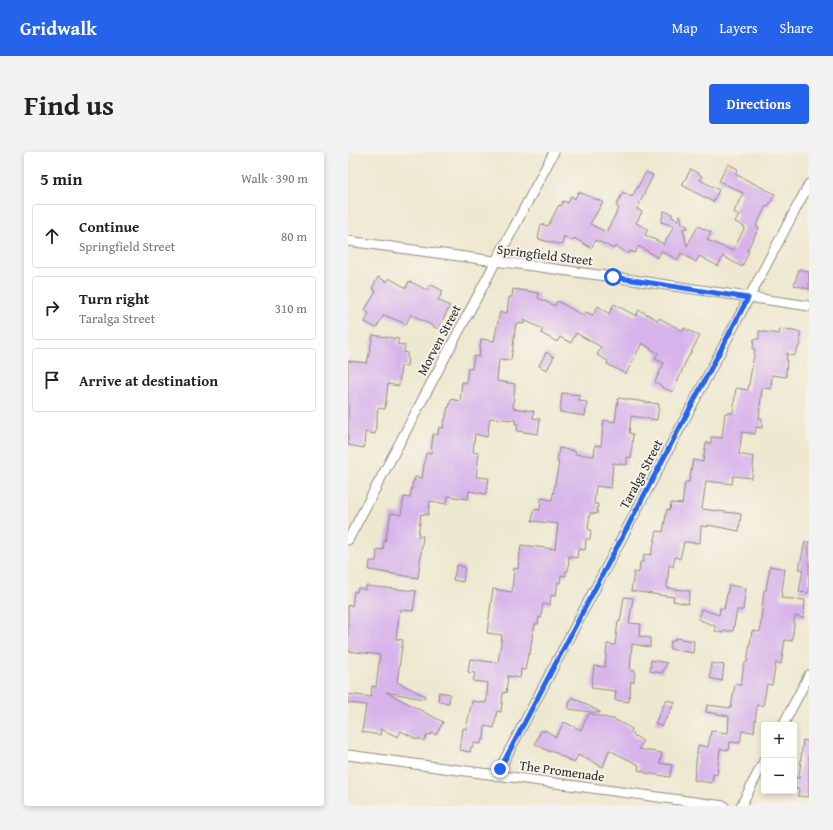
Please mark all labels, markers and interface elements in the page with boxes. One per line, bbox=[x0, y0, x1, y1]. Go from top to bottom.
text: Gridwalk bbox=[20, 14, 97, 42]
text: Map bbox=[672, 18, 698, 38]
text: Layers bbox=[720, 18, 758, 38]
text: Share bbox=[780, 18, 813, 38]
text: Find us bbox=[24, 84, 114, 125]
button: Directions bbox=[709, 84, 809, 124]
text: 5 min bbox=[40, 166, 82, 191]
text: Walk · 390 m bbox=[241, 169, 308, 188]
text: Continue bbox=[79, 216, 140, 237]
icon: ahead bbox=[41, 225, 63, 247]
text: 80 m bbox=[281, 227, 307, 246]
text: Springfield Street bbox=[79, 237, 175, 256]
street label: Springfield Street bbox=[496, 240, 594, 270]
route start bbox=[604, 268, 622, 286]
text: Turn right bbox=[79, 288, 150, 309]
icon: right bbox=[41, 297, 63, 319]
text: 310 m bbox=[275, 299, 307, 318]
street label: Morven Street bbox=[412, 301, 466, 379]
text: Taralga Street bbox=[79, 309, 155, 328]
icon: arrive bbox=[41, 369, 63, 391]
text: Arrive at destination bbox=[79, 370, 218, 391]
street label: Taralga Street bbox=[615, 435, 667, 512]
map controls bbox=[761, 722, 797, 794]
button: + bbox=[761, 722, 797, 758]
street label: The Promenade bbox=[518, 756, 606, 786]
button: − bbox=[761, 758, 797, 794]
route end bbox=[491, 760, 509, 778]

